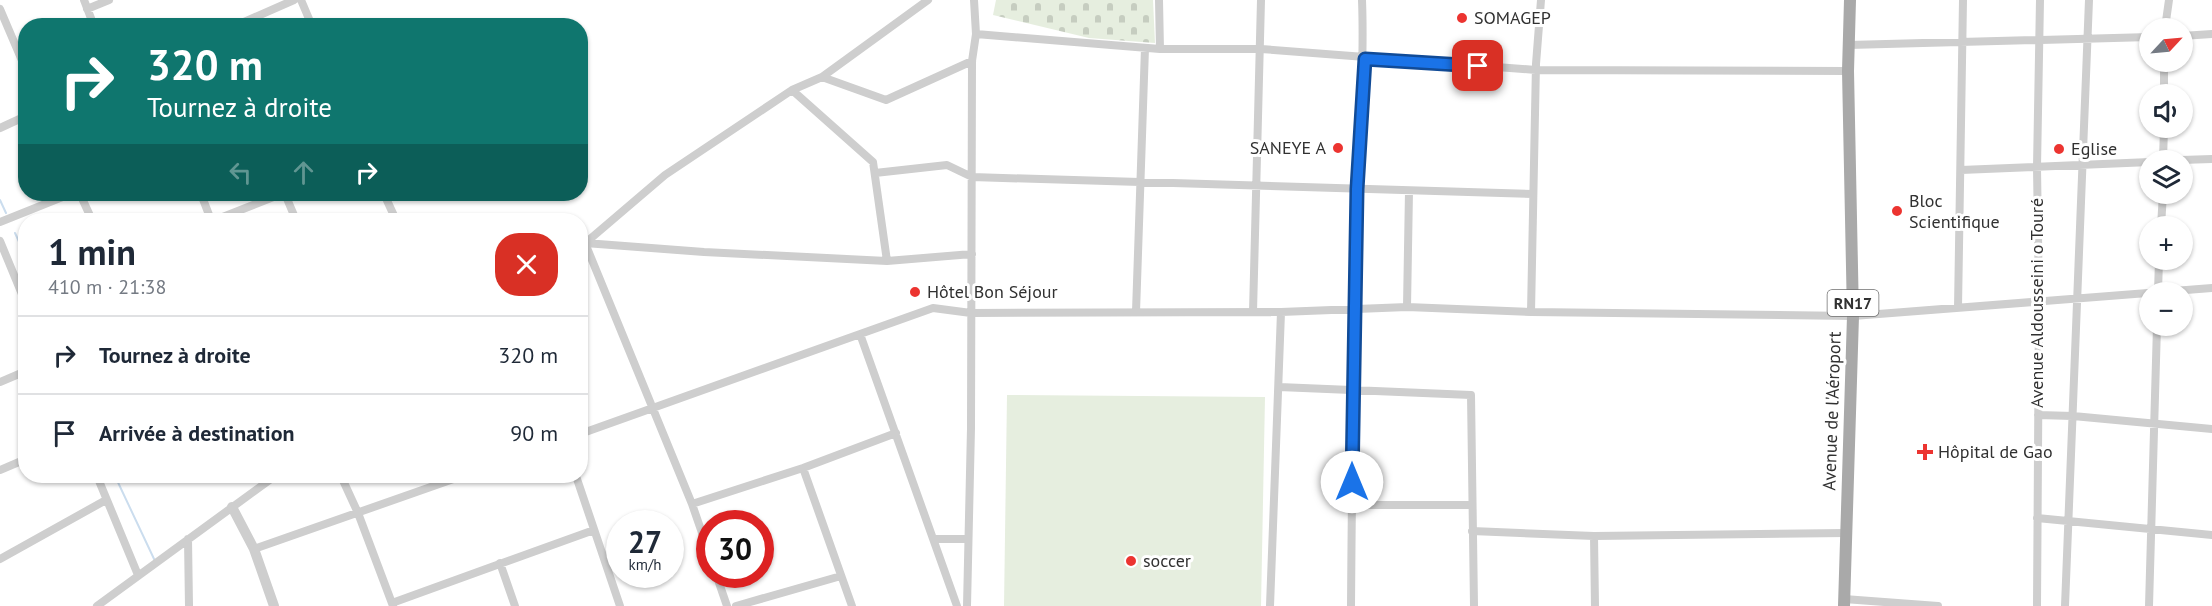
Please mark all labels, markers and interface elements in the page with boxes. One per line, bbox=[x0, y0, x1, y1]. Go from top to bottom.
place label: SOMAGEP bbox=[1474, 6, 1551, 29]
marker: SOMAGEP bbox=[1455, 11, 1469, 25]
north arrow bbox=[2139, 18, 2193, 72]
map controls bbox=[2139, 18, 2193, 336]
text: 320 m bbox=[147, 37, 263, 92]
pin bbox=[1452, 40, 1503, 91]
icon: right bbox=[48, 42, 126, 120]
icon: arrive bbox=[1461, 49, 1494, 82]
button: sound bbox=[2139, 84, 2193, 138]
text: Tournez à droite bbox=[147, 90, 332, 124]
place label: SANEYE A bbox=[1250, 136, 1326, 159]
place label: Eglise bbox=[2071, 137, 2117, 160]
marker: SANEYE A bbox=[1331, 141, 1345, 155]
marker: Eglise bbox=[2052, 142, 2066, 156]
button: layers bbox=[2139, 150, 2193, 204]
icon: left bbox=[224, 156, 257, 189]
icon: ahead bbox=[287, 156, 320, 189]
icon: right bbox=[350, 156, 383, 189]
place label: Bloc Scientifique bbox=[1909, 189, 2000, 233]
street label: Avenue Aldousseini o Touré bbox=[2025, 198, 2048, 408]
marker: Bloc Scientifique bbox=[1890, 204, 1904, 218]
button: + bbox=[2139, 216, 2193, 270]
text: 1 min bbox=[48, 228, 136, 275]
button: close bbox=[495, 233, 558, 296]
text: 410 m · 21:38 bbox=[48, 274, 166, 300]
place label: Hôtel Bon Séjour bbox=[927, 280, 1058, 303]
button: − bbox=[2139, 282, 2193, 336]
marker: Hôtel Bon Séjour bbox=[908, 285, 922, 299]
road number: RN17 bbox=[1828, 290, 1878, 316]
street label: Avenue de l'Aéroport bbox=[1817, 331, 1846, 491]
icon: right bbox=[48, 339, 81, 372]
text: Tournez à droite bbox=[99, 341, 251, 369]
text: 320 m bbox=[498, 341, 558, 369]
icon: arrive bbox=[48, 417, 81, 450]
text: Arrivée à destination bbox=[99, 419, 295, 447]
text: 90 m bbox=[510, 419, 558, 447]
place label: Hôpital de Gao bbox=[1938, 440, 2053, 463]
marker: Hôpital de Gao bbox=[1916, 443, 1934, 461]
position arrow bbox=[1320, 450, 1384, 514]
speed limit sign: 30 bbox=[696, 510, 774, 588]
text: 27 bbox=[628, 522, 662, 561]
place label: soccer bbox=[1143, 549, 1191, 572]
marker: soccer bbox=[1124, 554, 1138, 568]
text: km/h bbox=[629, 555, 661, 574]

